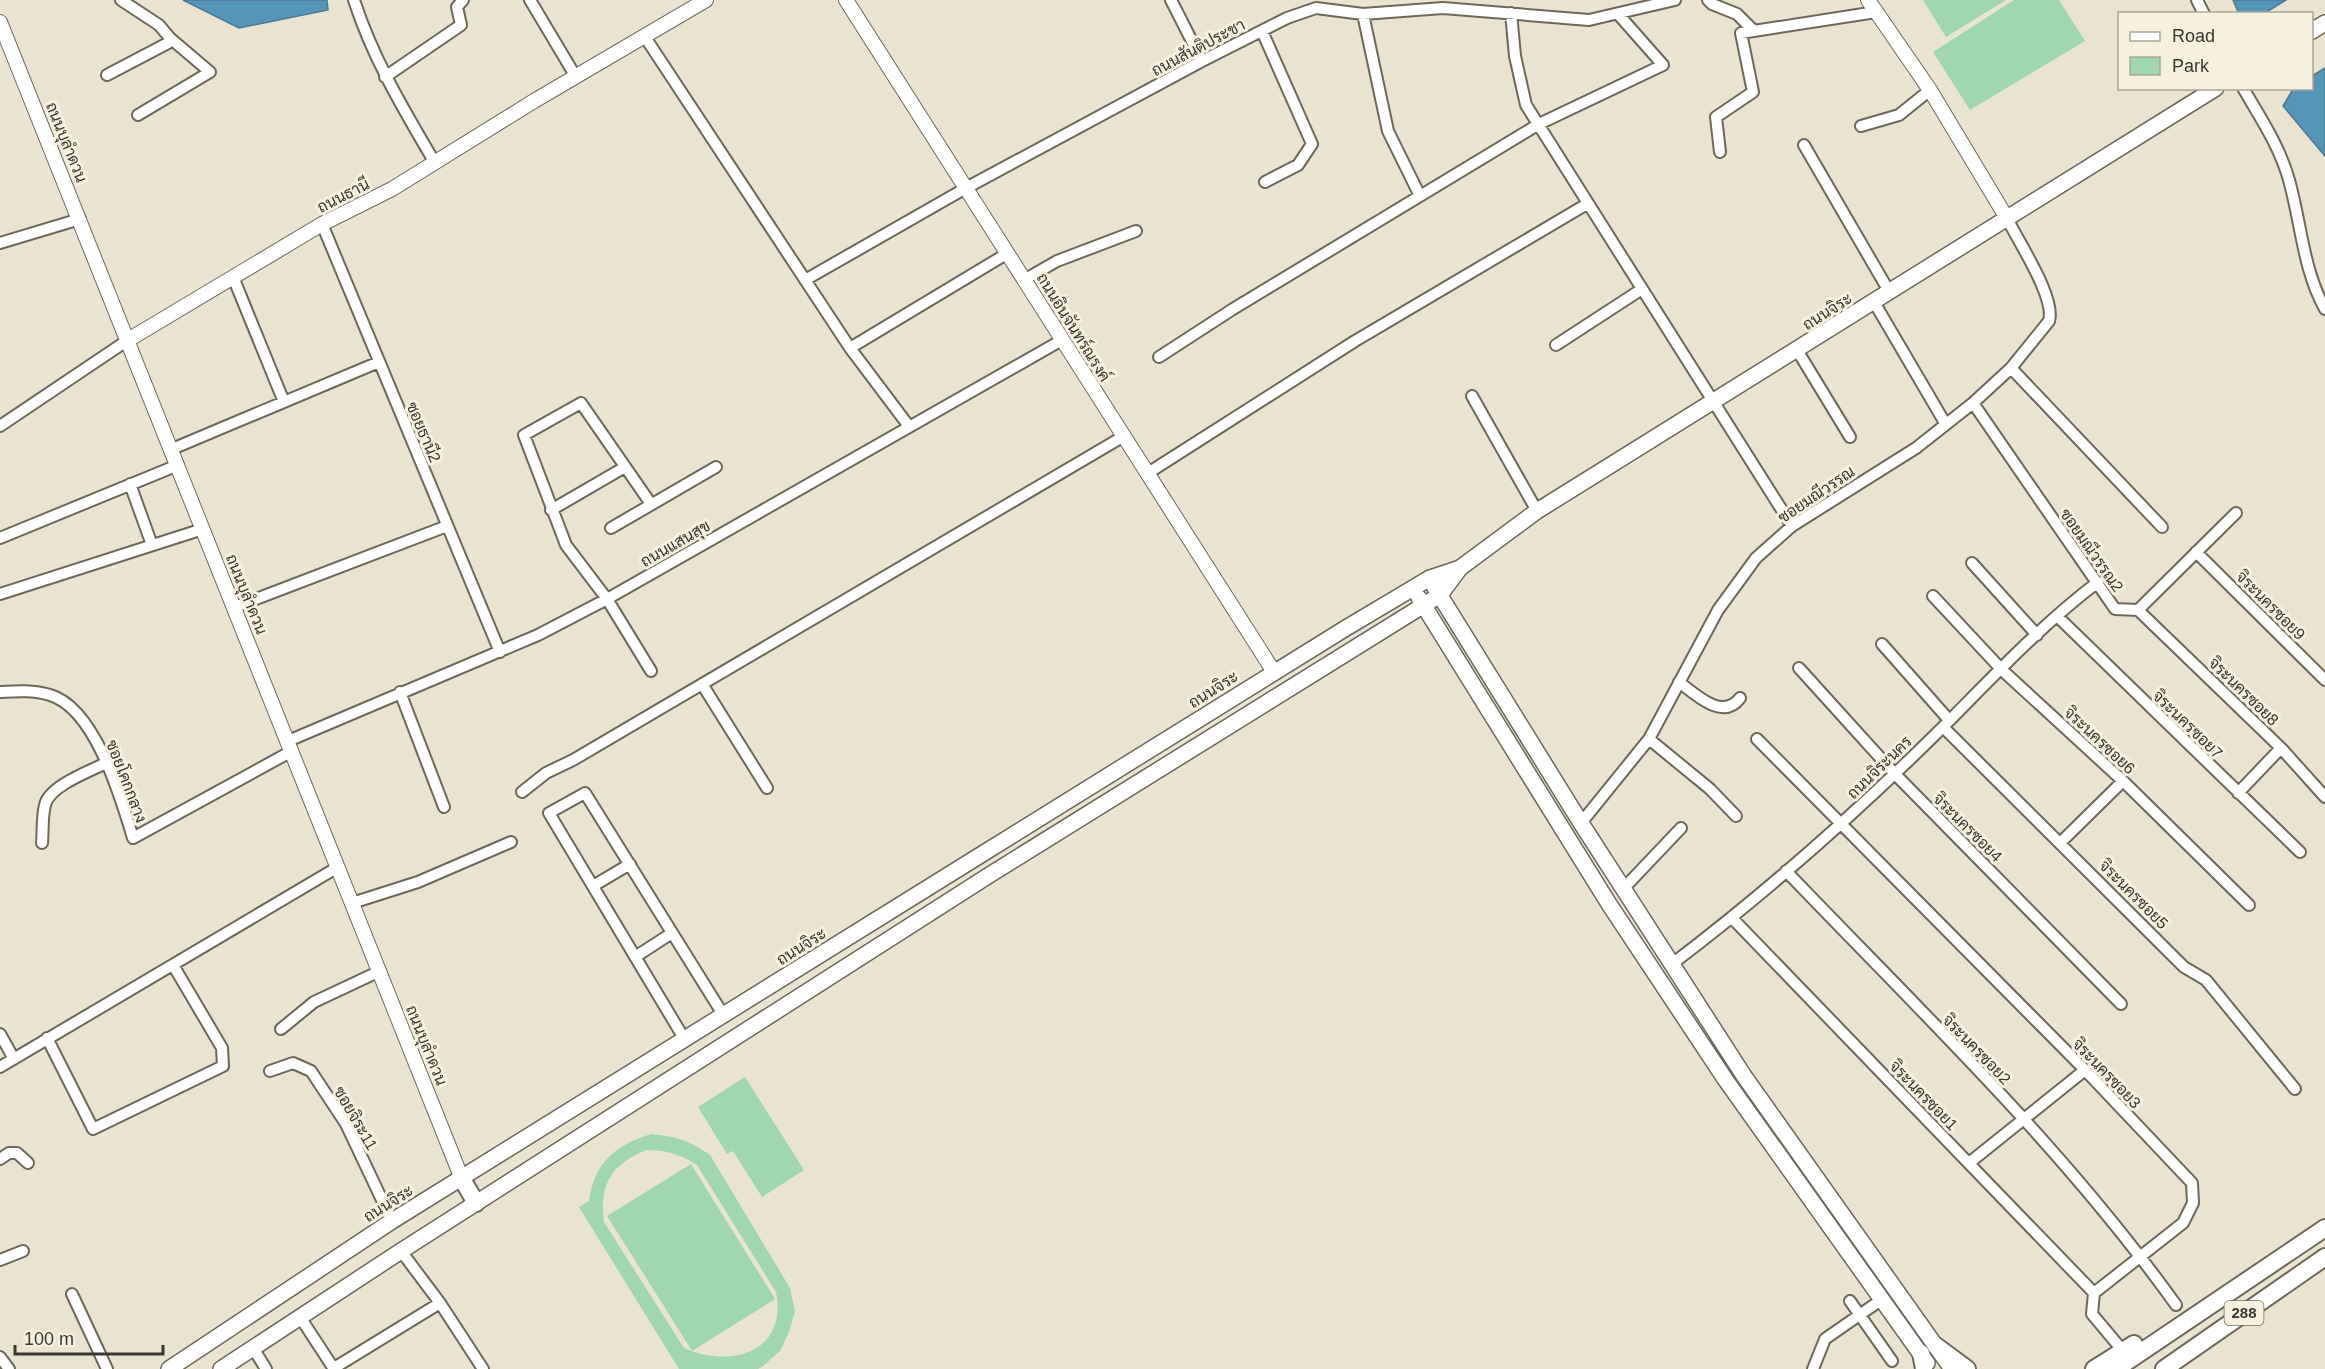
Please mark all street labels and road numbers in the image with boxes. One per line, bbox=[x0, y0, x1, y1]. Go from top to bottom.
street label: ถนนสันติประชา bbox=[1148, 14, 1248, 79]
street label: ถนนบุลำดวน bbox=[40, 99, 91, 186]
street label: ถนนธานี bbox=[313, 172, 372, 216]
street label: ถนนอินจันทร์ณรงค์ bbox=[1033, 268, 1117, 385]
street label: ถนนจิระ bbox=[1799, 289, 1855, 333]
street label: ซอยธานี2 bbox=[403, 398, 447, 465]
street label: ซอยมณีวรรณ bbox=[1773, 460, 1858, 526]
street label: ซอยมณีวรรณ2 bbox=[2057, 504, 2129, 595]
street label: ถนนแสนสุข bbox=[638, 517, 714, 573]
street label: ถนนบุลำดวน bbox=[220, 551, 271, 638]
street label: จิระนครซอย9 bbox=[2233, 567, 2309, 643]
street label: จิระนครซอย8 bbox=[2205, 653, 2283, 729]
street label: ถนนจิระ bbox=[1185, 667, 1241, 711]
street label: จิระนครซอย7 bbox=[2149, 686, 2227, 762]
street label: จิระนครซอย6 bbox=[2061, 703, 2139, 777]
street label: ถนนจิระนคร bbox=[1843, 732, 1915, 802]
street label: ซอยโคกกลาง bbox=[103, 737, 153, 825]
street label: จิระนครซอย4 bbox=[1930, 789, 2006, 865]
street label: จิระนครซอย5 bbox=[2096, 856, 2172, 932]
street label: ถนนจิระ bbox=[773, 924, 829, 968]
street label: ถนนบุลำดวน bbox=[400, 1002, 451, 1089]
street label: จิระนครซอย2 bbox=[1939, 1010, 2015, 1088]
street label: จิระนครซอย3 bbox=[2069, 1034, 2145, 1112]
street label: จิระนครซอย1 bbox=[1886, 1056, 1962, 1134]
street label: ซอยจิระ11 bbox=[331, 1083, 381, 1153]
street label: ถนนจิระ bbox=[360, 1181, 416, 1225]
road number: 288 bbox=[2224, 1301, 2264, 1325]

